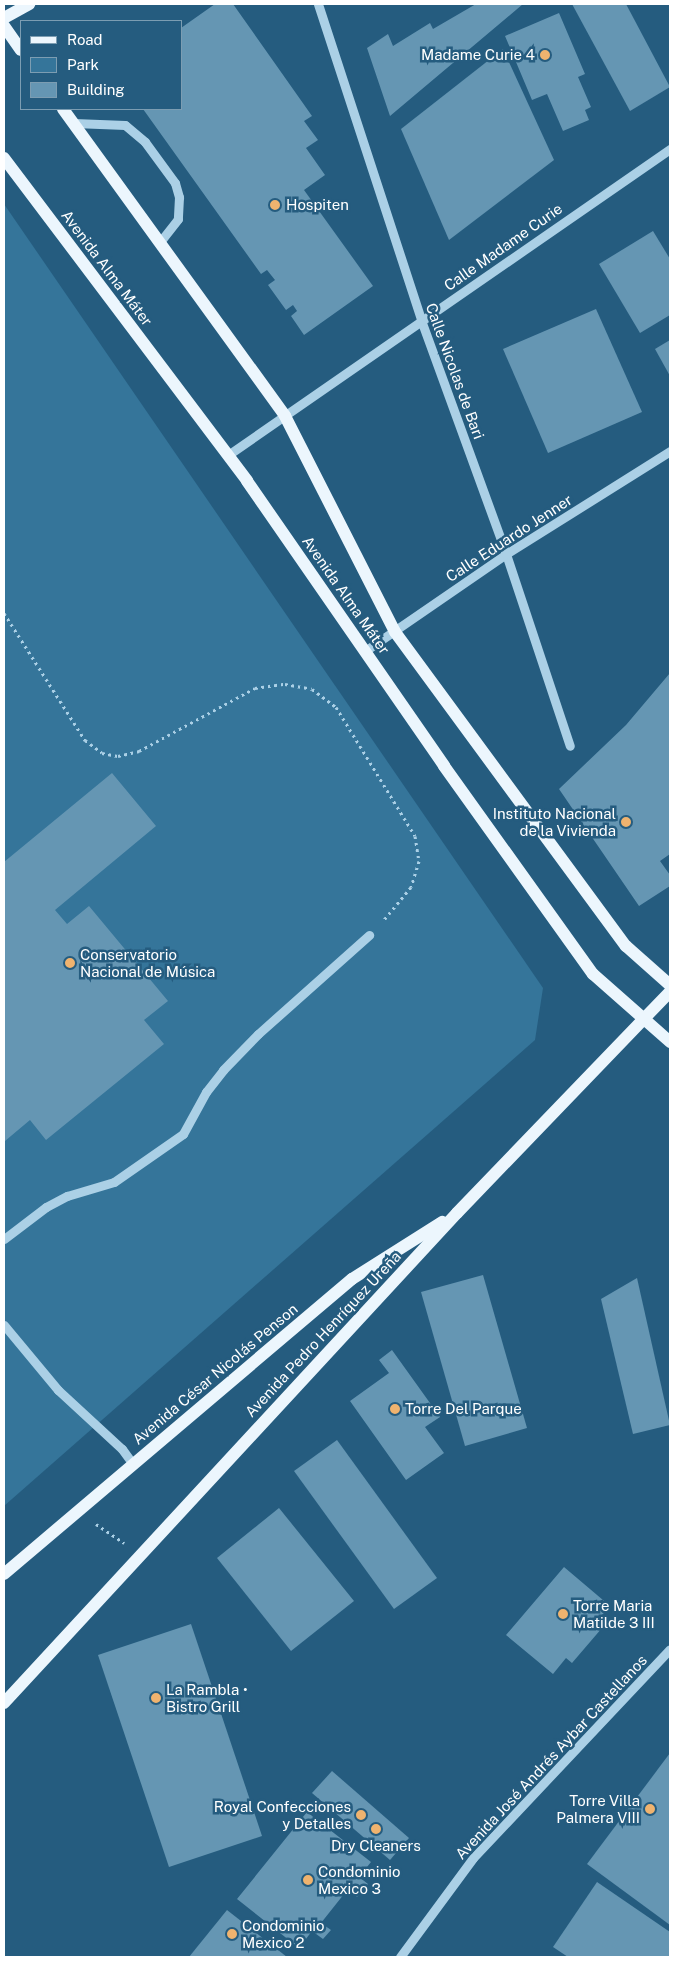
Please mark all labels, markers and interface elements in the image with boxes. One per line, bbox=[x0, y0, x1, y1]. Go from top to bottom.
legend bbox=[20, 20, 182, 110]
text: Road bbox=[67, 31, 103, 48]
place label: Madame Curie 4 bbox=[421, 46, 535, 64]
marker: Madame Curie 4 bbox=[539, 49, 551, 61]
text: Park bbox=[67, 56, 99, 73]
text: Building bbox=[67, 81, 125, 98]
place label: Hospiten bbox=[286, 196, 349, 214]
marker: Hospiten bbox=[268, 198, 282, 212]
street label: Calle Madame Curie bbox=[440, 199, 566, 295]
street label: Avenida Alma Máter bbox=[58, 207, 156, 329]
street label: Calle Nicolas de Bari bbox=[422, 300, 488, 442]
street label: Calle Eduardo Jenner bbox=[442, 490, 576, 586]
street label: Avenida Alma Máter bbox=[298, 532, 394, 658]
place label: Instituto Nacional de la Vivienda bbox=[493, 804, 616, 839]
marker: Instituto Nacional de la Vivienda bbox=[620, 816, 632, 828]
place label: Conservatorio Nacional de Música bbox=[80, 945, 216, 980]
marker: Conservatorio Nacional de Música bbox=[64, 957, 76, 969]
street label: Avenida Pedro Henríquez Ureña bbox=[241, 1247, 405, 1421]
street label: Avenida César Nicolás Penson bbox=[129, 1300, 301, 1448]
place label: Torre Del Parque bbox=[405, 1400, 522, 1418]
marker: Torre Del Parque bbox=[389, 1403, 401, 1415]
place label: Torre Maria Matilde 3 III bbox=[573, 1596, 655, 1631]
marker: Torre Maria Matilde 3 III bbox=[557, 1608, 569, 1620]
street label: Avenida José Andrés Aybar Castellanos bbox=[451, 1651, 651, 1863]
place label: La Rambla • Bistro Grill bbox=[166, 1680, 248, 1715]
marker: La Rambla • Bistro Grill bbox=[150, 1692, 162, 1704]
place label: Torre Villa Palmera VIII bbox=[556, 1791, 640, 1826]
place label: Royal Confecciones y Detalles bbox=[214, 1797, 351, 1832]
marker: Torre Villa Palmera VIII bbox=[644, 1803, 656, 1815]
marker: Royal Confecciones y Detalles bbox=[355, 1809, 367, 1821]
marker: Dry Cleaners bbox=[370, 1823, 382, 1835]
place label: Dry Cleaners bbox=[331, 1837, 421, 1855]
place label: Condominio Mexico 3 bbox=[318, 1862, 401, 1897]
marker: Condominio Mexico 3 bbox=[302, 1874, 314, 1886]
place label: Condominio Mexico 2 bbox=[242, 1916, 325, 1951]
marker: Condominio Mexico 2 bbox=[226, 1928, 238, 1940]

